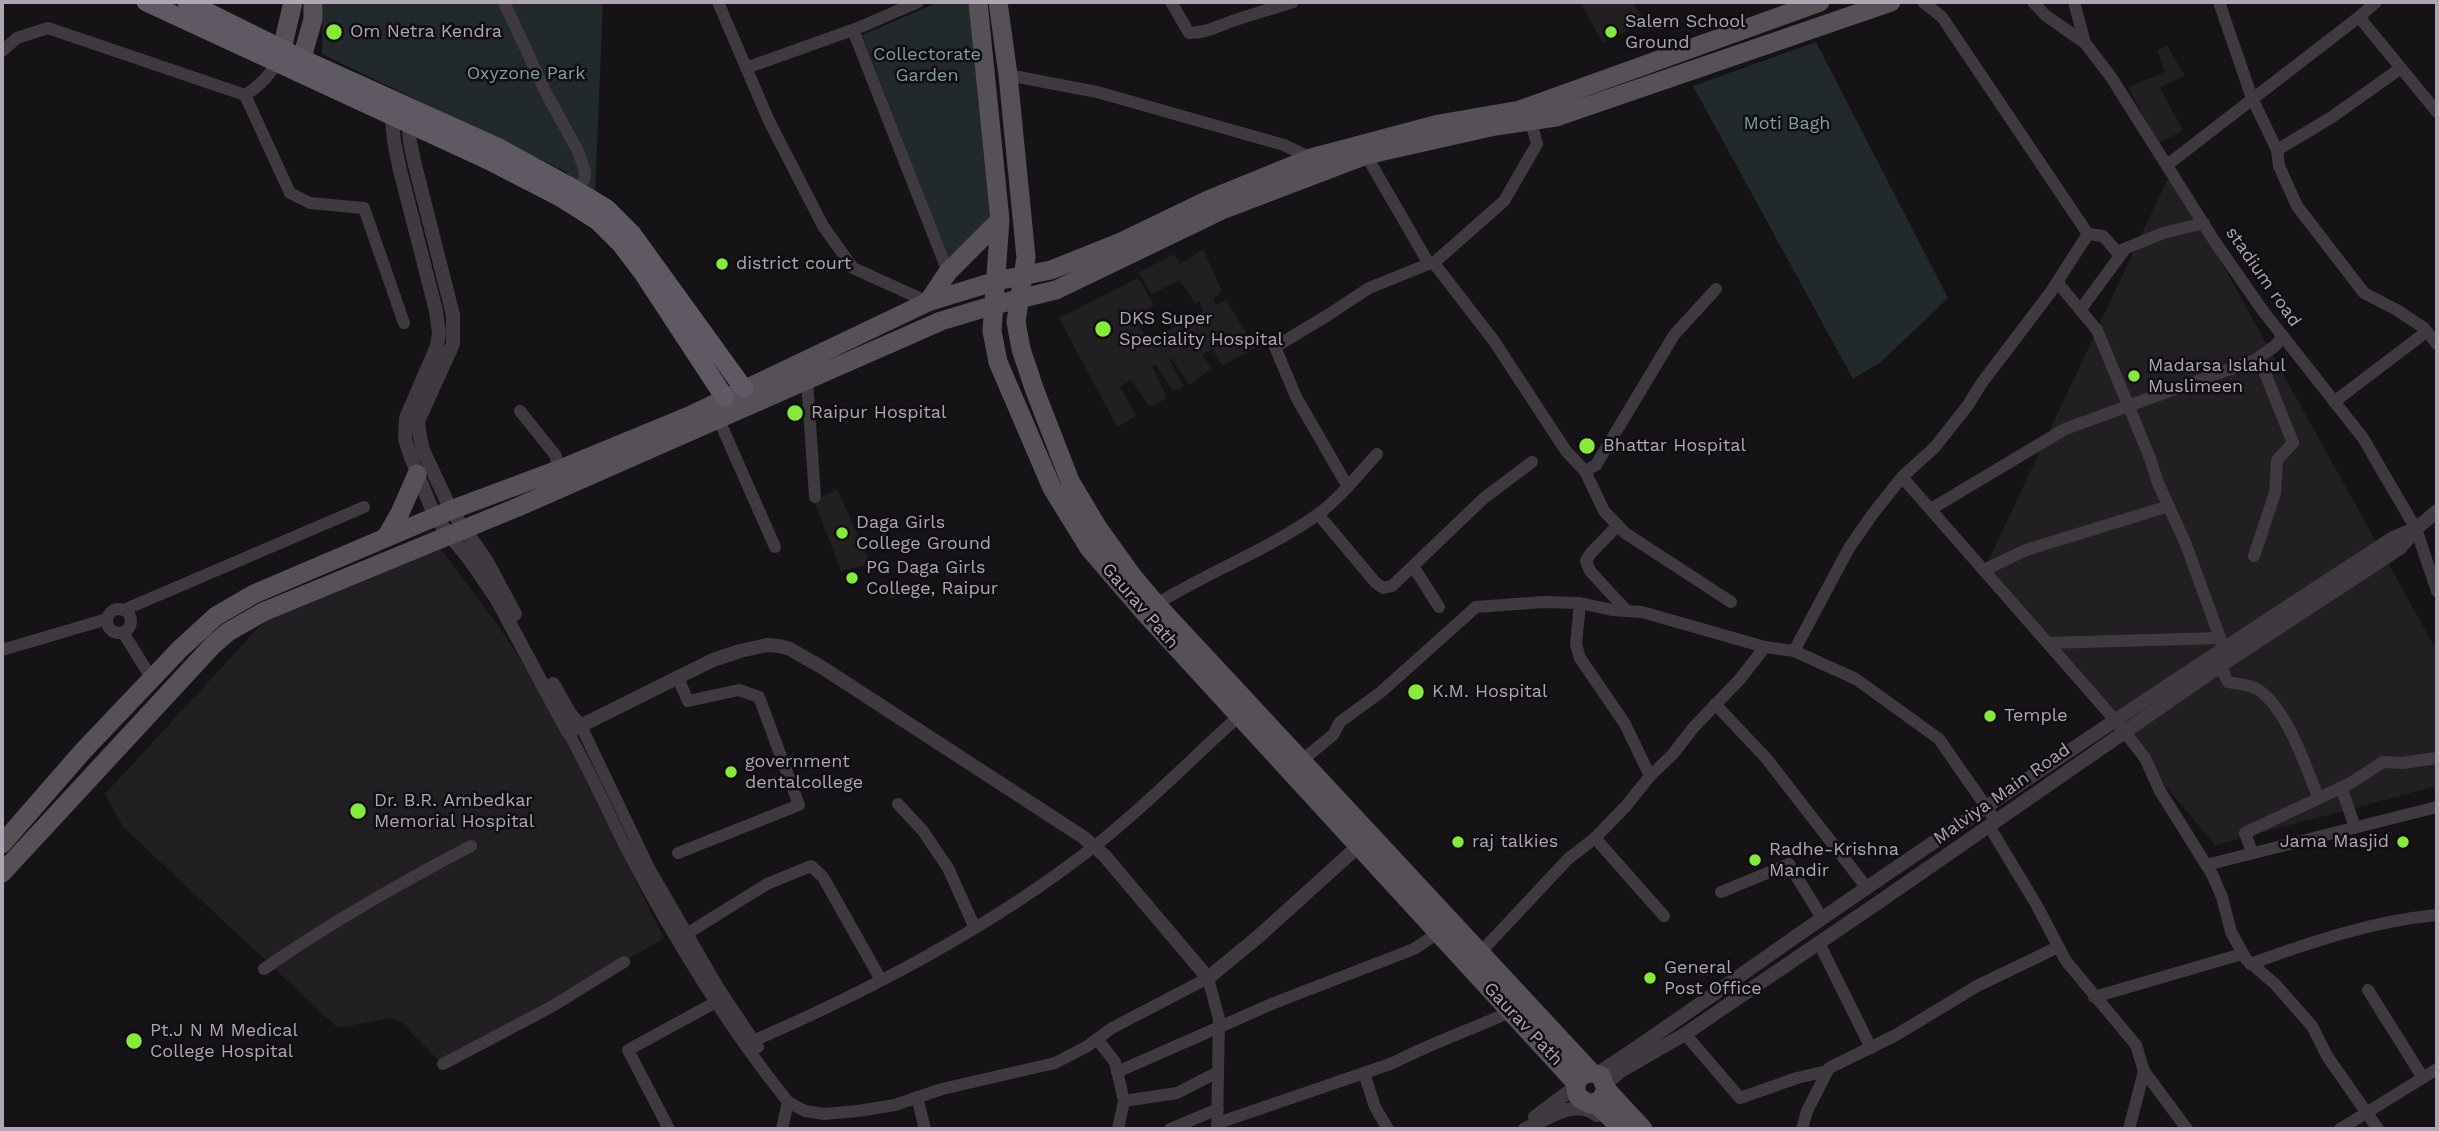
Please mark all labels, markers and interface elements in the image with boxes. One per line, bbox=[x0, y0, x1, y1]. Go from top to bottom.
place label: Salem School Ground bbox=[1625, 11, 1746, 54]
place label: Om Netra Kendra bbox=[350, 21, 502, 43]
marker: Om Netra Kendra bbox=[324, 22, 344, 42]
marker: Salem School Ground bbox=[1603, 24, 1619, 40]
park label: Collectorate Garden bbox=[873, 44, 981, 86]
park label: Oxyzone Park bbox=[467, 63, 585, 85]
park label: Moti Bagh bbox=[1744, 113, 1830, 135]
street label: stadium road bbox=[2221, 223, 2305, 331]
place label: district court bbox=[736, 253, 851, 275]
marker: district court bbox=[714, 256, 730, 272]
place label: DKS Super Speciality Hospital bbox=[1119, 308, 1283, 350]
marker: DKS Super Speciality Hospital bbox=[1093, 319, 1113, 339]
place label: Madarsa Islahul Muslimeen bbox=[2148, 355, 2286, 398]
marker: Madarsa Islahul Muslimeen bbox=[2126, 368, 2142, 384]
place label: Raipur Hospital bbox=[811, 402, 946, 424]
marker: Raipur Hospital bbox=[785, 403, 805, 423]
place label: Bhattar Hospital bbox=[1603, 435, 1746, 457]
marker: Bhattar Hospital bbox=[1577, 436, 1597, 456]
place label: Daga Girls College Ground bbox=[856, 512, 991, 554]
marker: Daga Girls College Ground bbox=[834, 525, 850, 541]
place label: PG Daga Girls College, Raipur bbox=[866, 557, 998, 600]
street label: Gaurav Path bbox=[1097, 559, 1183, 653]
marker: PG Daga Girls College, Raipur bbox=[844, 570, 860, 586]
place label: K.M. Hospital bbox=[1432, 681, 1548, 703]
marker: K.M. Hospital bbox=[1406, 682, 1426, 702]
place label: Temple bbox=[2004, 705, 2068, 727]
marker: Temple bbox=[1982, 708, 1998, 724]
street label: Malviya Main Road bbox=[1930, 739, 2074, 849]
place label: government dentalcollege bbox=[745, 751, 863, 794]
marker: government dentalcollege bbox=[723, 764, 739, 780]
place label: Dr. B.R. Ambedkar Memorial Hospital bbox=[374, 790, 534, 832]
marker: Dr. B.R. Ambedkar Memorial Hospital bbox=[348, 801, 368, 821]
place label: raj talkies bbox=[1472, 831, 1558, 853]
place label: Jama Masjid bbox=[2280, 831, 2389, 853]
marker: raj talkies bbox=[1450, 834, 1466, 850]
marker: Jama Masjid bbox=[2395, 834, 2411, 850]
place label: Radhe-Krishna Mandir bbox=[1769, 839, 1899, 882]
marker: Radhe-Krishna Mandir bbox=[1747, 852, 1763, 868]
place label: General Post Office bbox=[1664, 957, 1762, 1000]
marker: General Post Office bbox=[1642, 970, 1658, 986]
street label: Gaurav Path bbox=[1479, 978, 1567, 1070]
place label: Pt.J N M Medical College Hospital bbox=[150, 1020, 298, 1062]
marker: Pt.J N M Medical College Hospital bbox=[124, 1031, 144, 1051]

